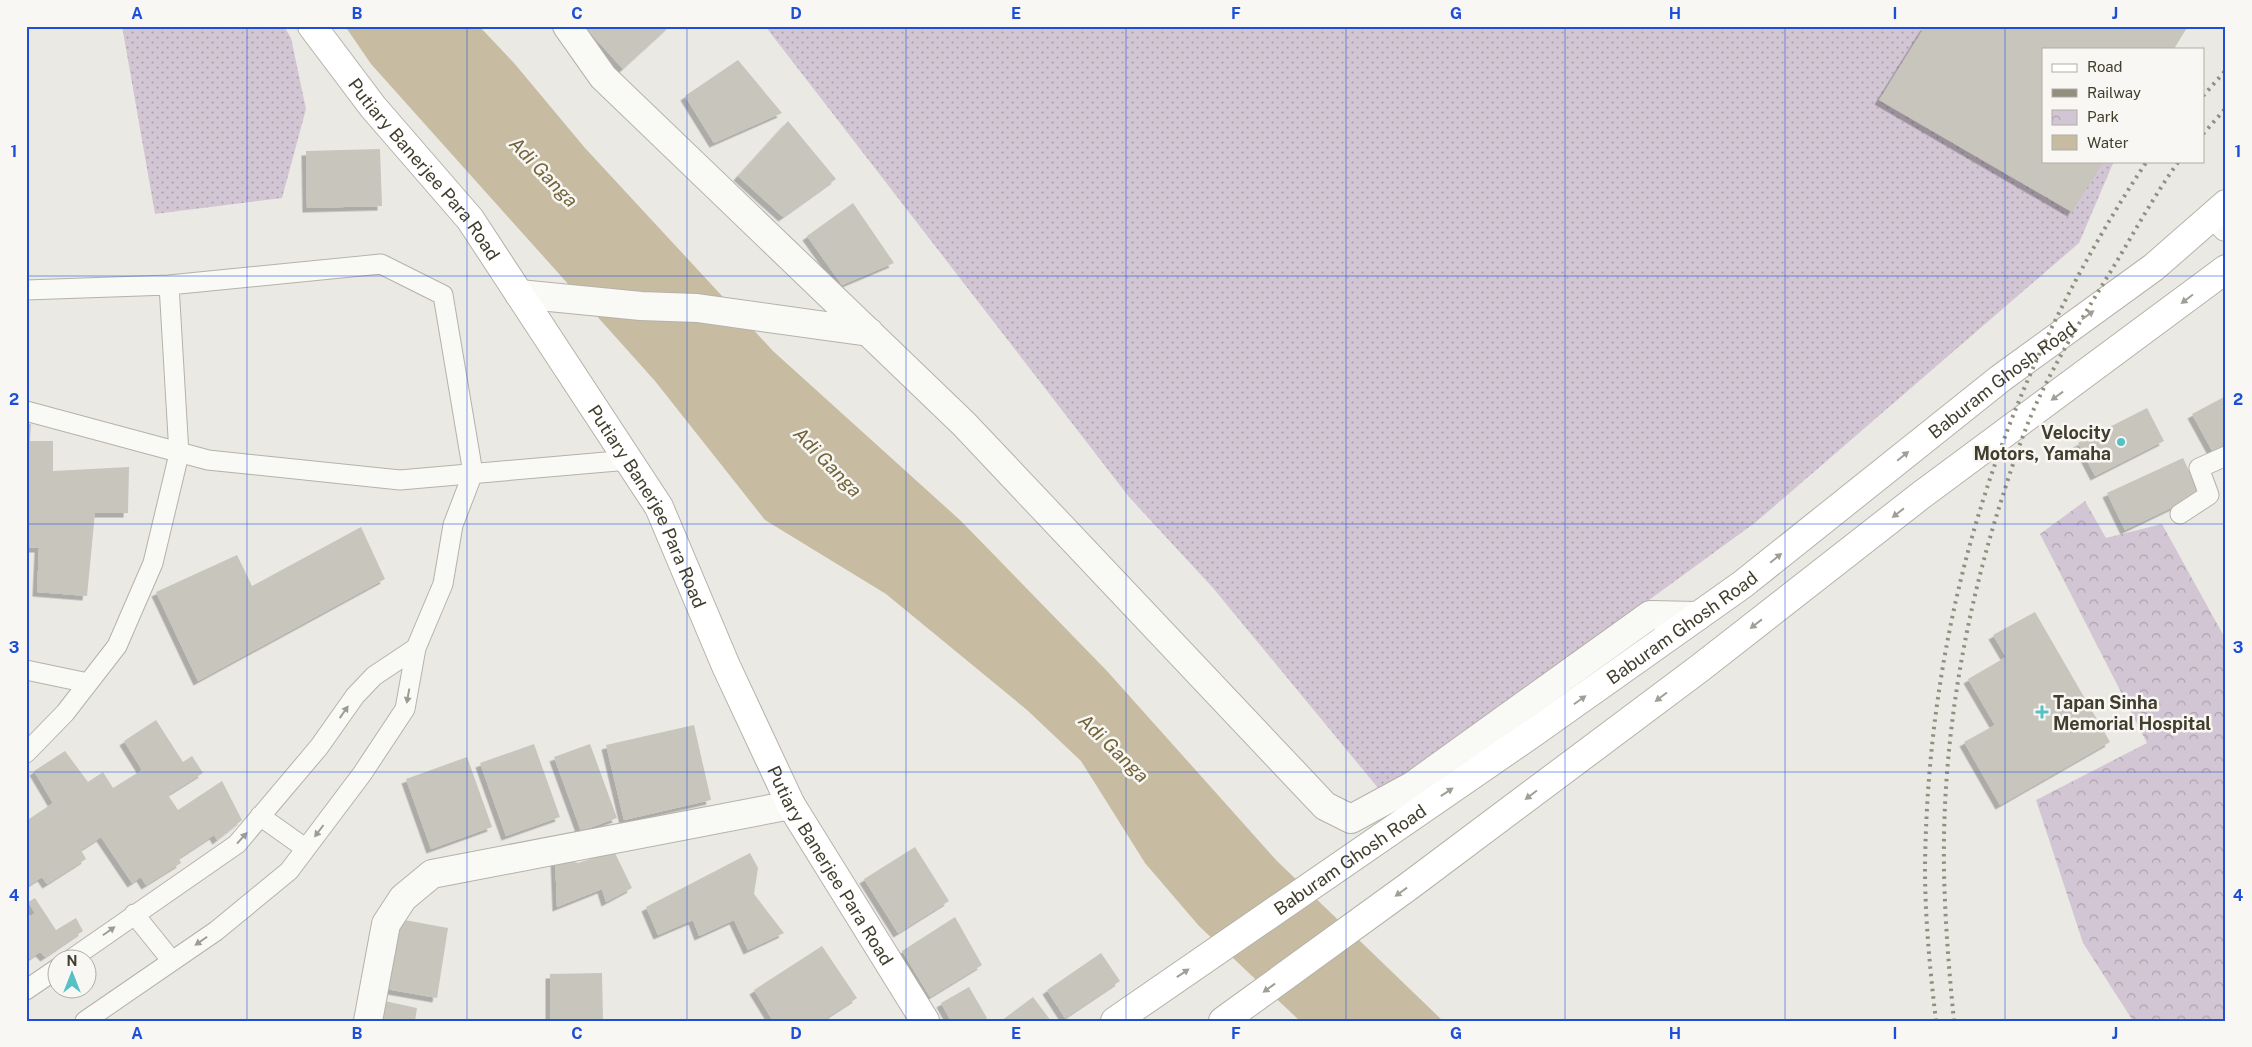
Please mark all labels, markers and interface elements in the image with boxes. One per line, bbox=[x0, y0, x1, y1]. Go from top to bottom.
text: A bbox=[131, 4, 143, 23]
text: B bbox=[352, 4, 363, 23]
text: C bbox=[571, 4, 583, 23]
text: D bbox=[790, 4, 802, 23]
text: E bbox=[1011, 4, 1021, 23]
text: F bbox=[1231, 4, 1241, 23]
text: G bbox=[1450, 4, 1462, 23]
text: H bbox=[1669, 4, 1681, 23]
text: I bbox=[1893, 4, 1897, 23]
text: J bbox=[2112, 4, 2118, 23]
legend bbox=[2042, 48, 2204, 162]
text: Road bbox=[2087, 58, 2123, 75]
street label: Putiary Banerjee Para Road bbox=[344, 74, 504, 264]
text: Railway bbox=[2087, 84, 2141, 101]
text: Park bbox=[2087, 108, 2119, 125]
water label: Adi Ganga bbox=[505, 133, 583, 211]
text: Water bbox=[2087, 134, 2129, 151]
text: 1 bbox=[11, 142, 17, 161]
text: 1 bbox=[2235, 142, 2241, 161]
one-way arrow bbox=[2181, 293, 2194, 304]
one-way arrow bbox=[2081, 310, 2095, 320]
street label: Baburam Ghosh Road bbox=[1924, 317, 2080, 443]
text: 2 bbox=[9, 390, 19, 409]
text: 2 bbox=[2233, 390, 2243, 409]
one-way arrow bbox=[2050, 391, 2064, 401]
street label: Putiary Banerjee Para Road bbox=[584, 401, 711, 611]
place label: Velocity Motors, Yamaha bbox=[1973, 422, 2111, 464]
water label: Adi Ganga bbox=[789, 423, 867, 501]
marker: Velocity Motors, Yamaha bbox=[2115, 436, 2127, 448]
one-way arrow bbox=[1897, 451, 1910, 462]
one-way arrow bbox=[1892, 508, 1905, 519]
one-way arrow bbox=[1769, 552, 1782, 563]
street label: Baburam Ghosh Road bbox=[1602, 566, 1761, 688]
one-way arrow bbox=[1750, 619, 1763, 630]
text: 3 bbox=[9, 638, 19, 657]
text: 3 bbox=[2233, 638, 2243, 657]
one-way arrow bbox=[403, 688, 411, 704]
one-way arrow bbox=[1655, 692, 1668, 703]
place label: Tapan Sinha Memorial Hospital bbox=[2053, 692, 2211, 734]
one-way arrow bbox=[1574, 695, 1587, 705]
one-way arrow bbox=[339, 705, 349, 718]
marker: Tapan Sinha Memorial Hospital bbox=[2035, 705, 2049, 719]
water label: Adi Ganga bbox=[1075, 709, 1153, 787]
street label: Putiary Banerjee Para Road bbox=[764, 762, 898, 969]
one-way arrow bbox=[1440, 787, 1454, 797]
one-way arrow bbox=[1524, 790, 1538, 800]
street label: Baburam Ghosh Road bbox=[1270, 800, 1430, 919]
one-way arrow bbox=[313, 824, 324, 837]
one-way arrow bbox=[236, 832, 248, 844]
text: 4 bbox=[9, 886, 20, 905]
text: 4 bbox=[2233, 886, 2244, 905]
one-way arrow bbox=[1394, 887, 1408, 897]
one-way arrow bbox=[102, 926, 116, 936]
one-way arrow bbox=[194, 936, 208, 946]
north arrow bbox=[48, 950, 98, 1000]
text: N bbox=[67, 953, 77, 969]
one-way arrow bbox=[1176, 968, 1190, 978]
one-way arrow bbox=[1263, 982, 1276, 993]
text: A bbox=[131, 1024, 143, 1043]
text: B bbox=[352, 1024, 363, 1043]
text: C bbox=[571, 1024, 583, 1043]
text: D bbox=[790, 1024, 802, 1043]
text: E bbox=[1011, 1024, 1021, 1043]
text: F bbox=[1231, 1024, 1241, 1043]
text: G bbox=[1450, 1024, 1462, 1043]
text: H bbox=[1669, 1024, 1681, 1043]
text: I bbox=[1893, 1024, 1897, 1043]
text: J bbox=[2112, 1024, 2118, 1043]

